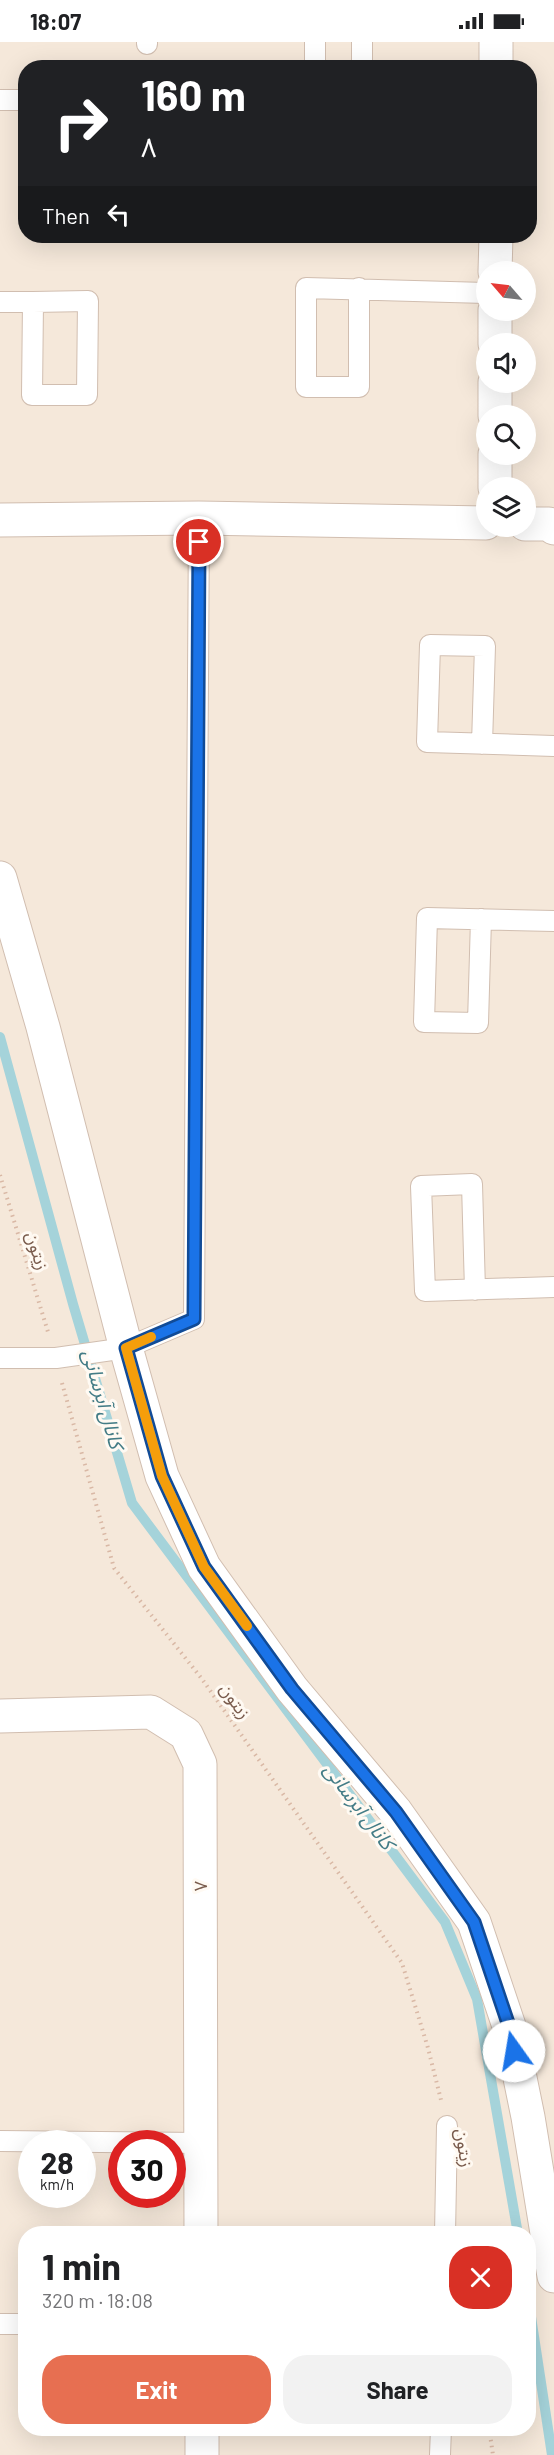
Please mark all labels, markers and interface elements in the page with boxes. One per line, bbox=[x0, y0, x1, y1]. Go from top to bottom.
text: 18:07 bbox=[30, 8, 81, 34]
text: 160 m bbox=[141, 69, 246, 119]
icon: right bbox=[42, 84, 120, 162]
text: ۸ bbox=[141, 130, 156, 162]
icon: left bbox=[102, 198, 135, 231]
text: Then bbox=[42, 202, 90, 228]
north arrow bbox=[476, 261, 536, 321]
map controls bbox=[476, 261, 536, 537]
button: sound bbox=[476, 333, 536, 393]
button: search bbox=[476, 405, 536, 465]
button: layers bbox=[476, 477, 536, 537]
pin bbox=[173, 516, 224, 567]
icon: arrive bbox=[182, 525, 215, 558]
street label: زیتون bbox=[21, 1229, 54, 1273]
water label: کانال آبرسانی bbox=[77, 1346, 131, 1455]
street label: زیتون bbox=[215, 1678, 256, 1723]
water label: کانال آبرسانی bbox=[319, 1757, 402, 1857]
street label: ۷ bbox=[189, 1881, 211, 1891]
position arrow bbox=[482, 2019, 546, 2083]
street label: زیتون bbox=[450, 2127, 479, 2169]
speed limit sign: 30 bbox=[108, 2130, 186, 2208]
text: 28 bbox=[40, 2144, 74, 2180]
text: km/h bbox=[40, 2175, 74, 2193]
text: 1 min bbox=[42, 2244, 121, 2287]
button: close bbox=[449, 2246, 512, 2309]
text: 320 m · 18:08 bbox=[42, 2288, 153, 2312]
button: Exit bbox=[42, 2355, 271, 2424]
button: Share bbox=[283, 2355, 512, 2424]

